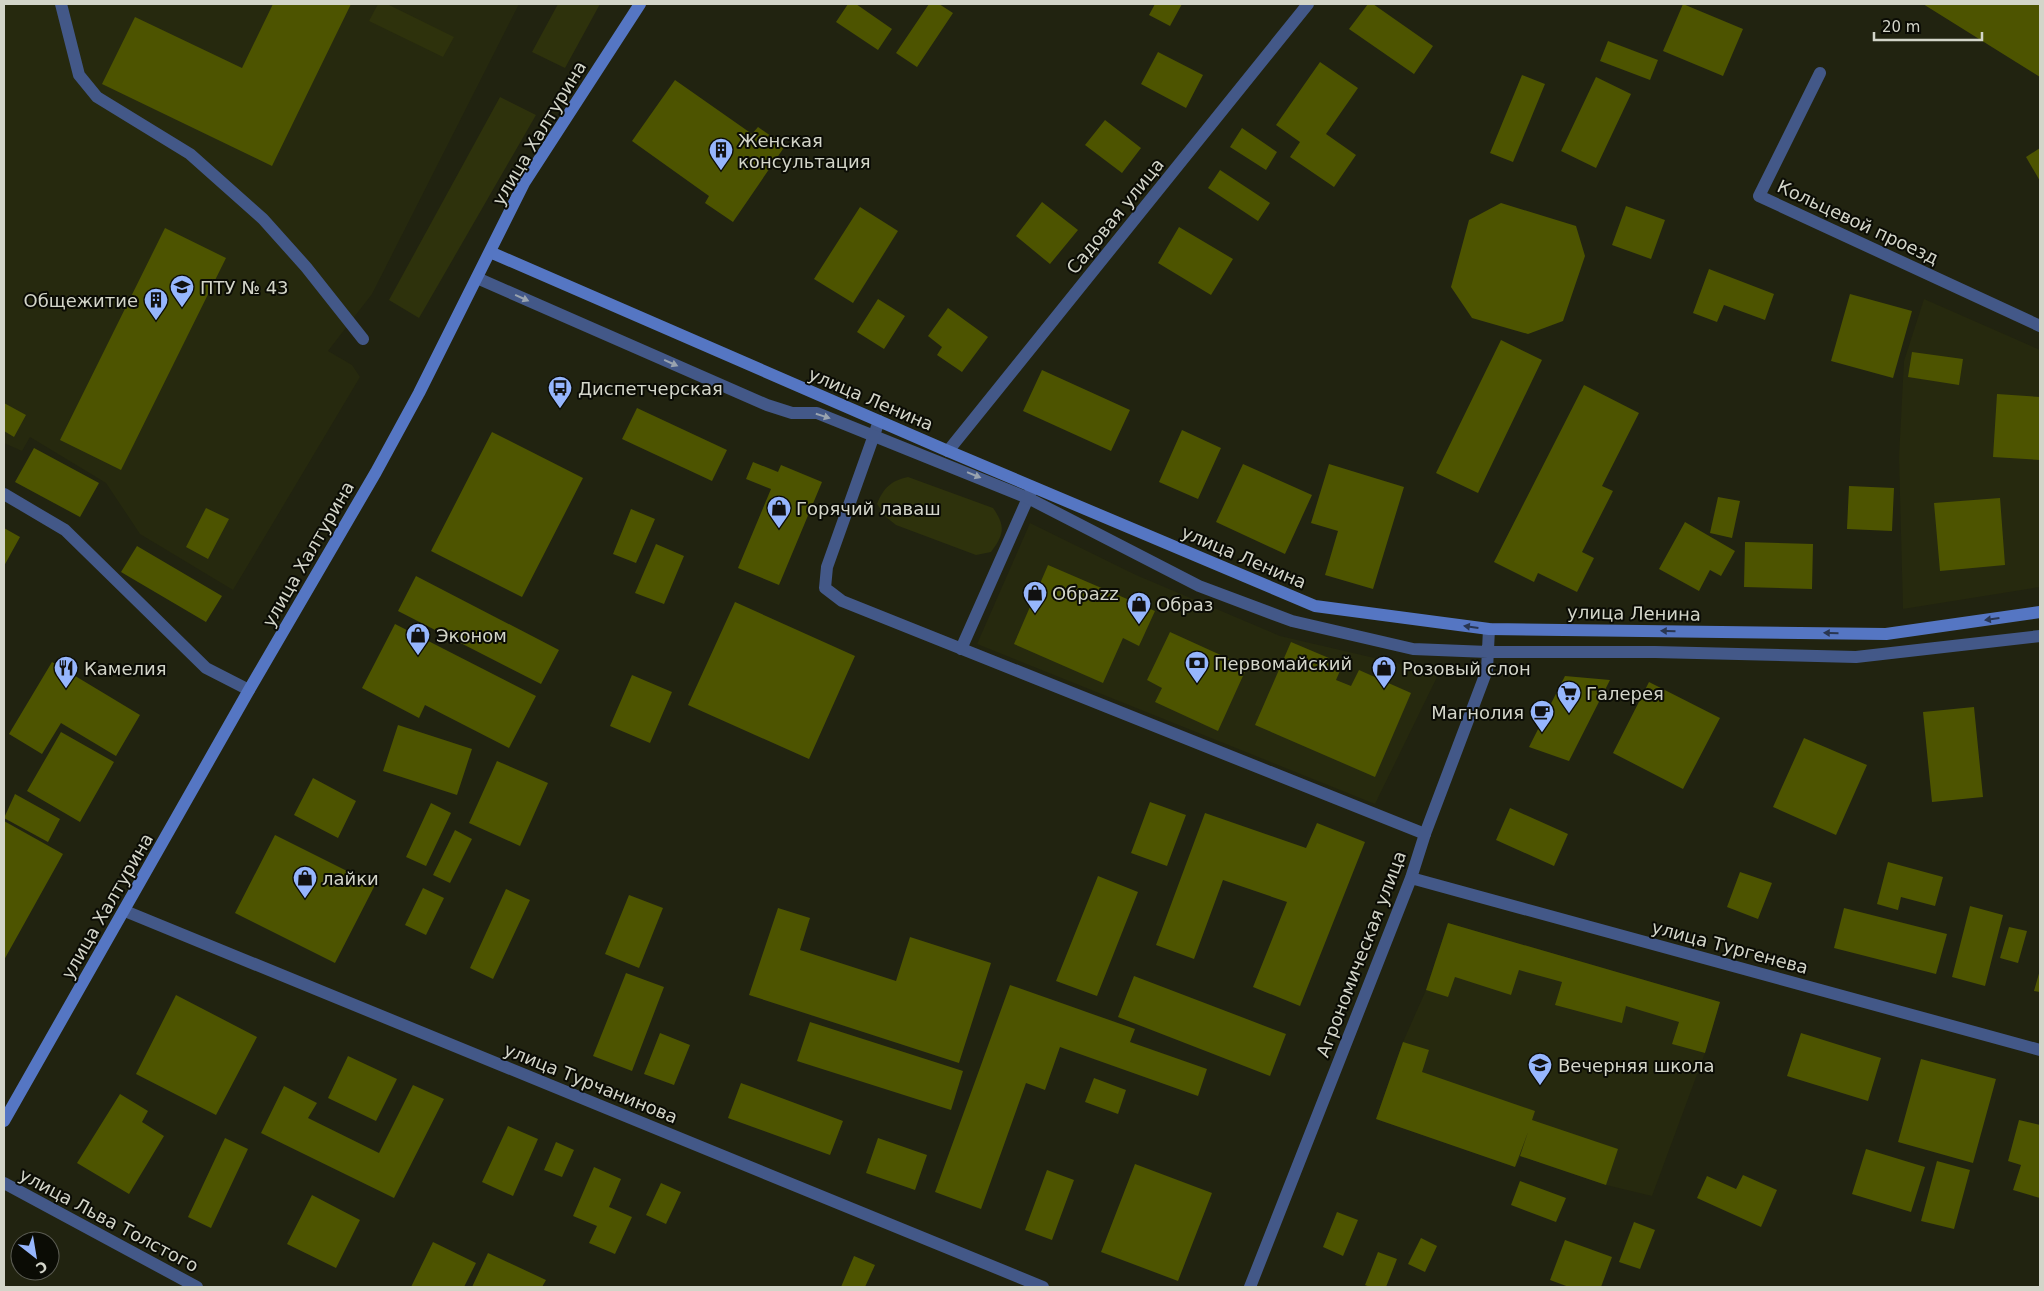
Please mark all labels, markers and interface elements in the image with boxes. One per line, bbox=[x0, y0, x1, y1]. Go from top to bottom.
scale bar bbox=[1874, 10, 1982, 42]
text: 20 m bbox=[1882, 18, 1920, 36]
street label: улица Халтурина bbox=[488, 57, 590, 209]
place label: Женская консультация bbox=[738, 130, 871, 172]
building icon: Женская консультация bbox=[708, 137, 734, 171]
street label: Садовая улица bbox=[1062, 154, 1168, 278]
street label: Кольцевой проезд bbox=[1774, 175, 1942, 269]
school or university icon: ПТУ № 43 bbox=[169, 274, 195, 308]
place label: ПТУ № 43 bbox=[200, 277, 289, 298]
building icon: Общежитие bbox=[143, 287, 169, 321]
place label: Общежитие bbox=[24, 290, 138, 311]
one-way arrow bbox=[515, 294, 529, 302]
one-way arrow bbox=[664, 359, 678, 367]
street label: улица Ленина bbox=[805, 363, 937, 435]
bus stop icon: Диспетчерская bbox=[547, 375, 573, 409]
place label: Диспетчерская bbox=[578, 378, 723, 399]
one-way arrow bbox=[815, 412, 830, 420]
one-way arrow bbox=[967, 472, 981, 480]
street label: улица Халтурина bbox=[258, 477, 358, 631]
shop icon: Горячий лаваш bbox=[766, 495, 792, 529]
place label: Горячий лаваш bbox=[796, 498, 941, 519]
street label: улица Ленина bbox=[1178, 521, 1310, 593]
shop icon: Обраzz bbox=[1022, 580, 1048, 614]
place label: Обраzz bbox=[1052, 583, 1119, 604]
shop icon: Образ bbox=[1126, 591, 1152, 625]
place label: Образ bbox=[1156, 594, 1213, 615]
street label: улица Ленина bbox=[1567, 601, 1701, 625]
one-way arrow bbox=[1984, 615, 2000, 623]
shop icon: Эконом bbox=[405, 622, 431, 656]
one-way arrow bbox=[1462, 623, 1478, 631]
place label: Эконом bbox=[436, 625, 507, 646]
one-way arrow bbox=[1660, 627, 1676, 635]
one-way arrow bbox=[1822, 629, 1838, 637]
bank icon: Первомайский bbox=[1184, 650, 1210, 684]
place label: Первомайский bbox=[1214, 653, 1352, 674]
restaurant icon: Камелия bbox=[53, 655, 79, 689]
shop icon: Розовый слон bbox=[1371, 655, 1397, 689]
place label: Камелия bbox=[84, 658, 167, 679]
place label: Розовый слон bbox=[1402, 658, 1531, 679]
supermarket icon: Галерея bbox=[1556, 680, 1582, 714]
place label: Галерея bbox=[1586, 683, 1664, 704]
cafe icon: Магнолия bbox=[1529, 699, 1555, 733]
place label: Магнолия bbox=[1431, 702, 1524, 723]
street label: улица Халтурина bbox=[57, 829, 157, 983]
street label: Агрономическая улица bbox=[1312, 848, 1410, 1060]
shop icon: лайки bbox=[292, 865, 318, 899]
place label: лайки bbox=[322, 868, 379, 889]
street label: улица Тургенева bbox=[1650, 916, 1810, 978]
street label: улица Турчанинова bbox=[501, 1039, 681, 1127]
school or university icon: Вечерняя школа bbox=[1527, 1052, 1553, 1086]
place label: Вечерняя школа bbox=[1558, 1055, 1715, 1076]
street label: улица Льва Толстого bbox=[16, 1164, 202, 1276]
north arrow bbox=[10, 1231, 60, 1281]
text: С bbox=[33, 1258, 50, 1277]

